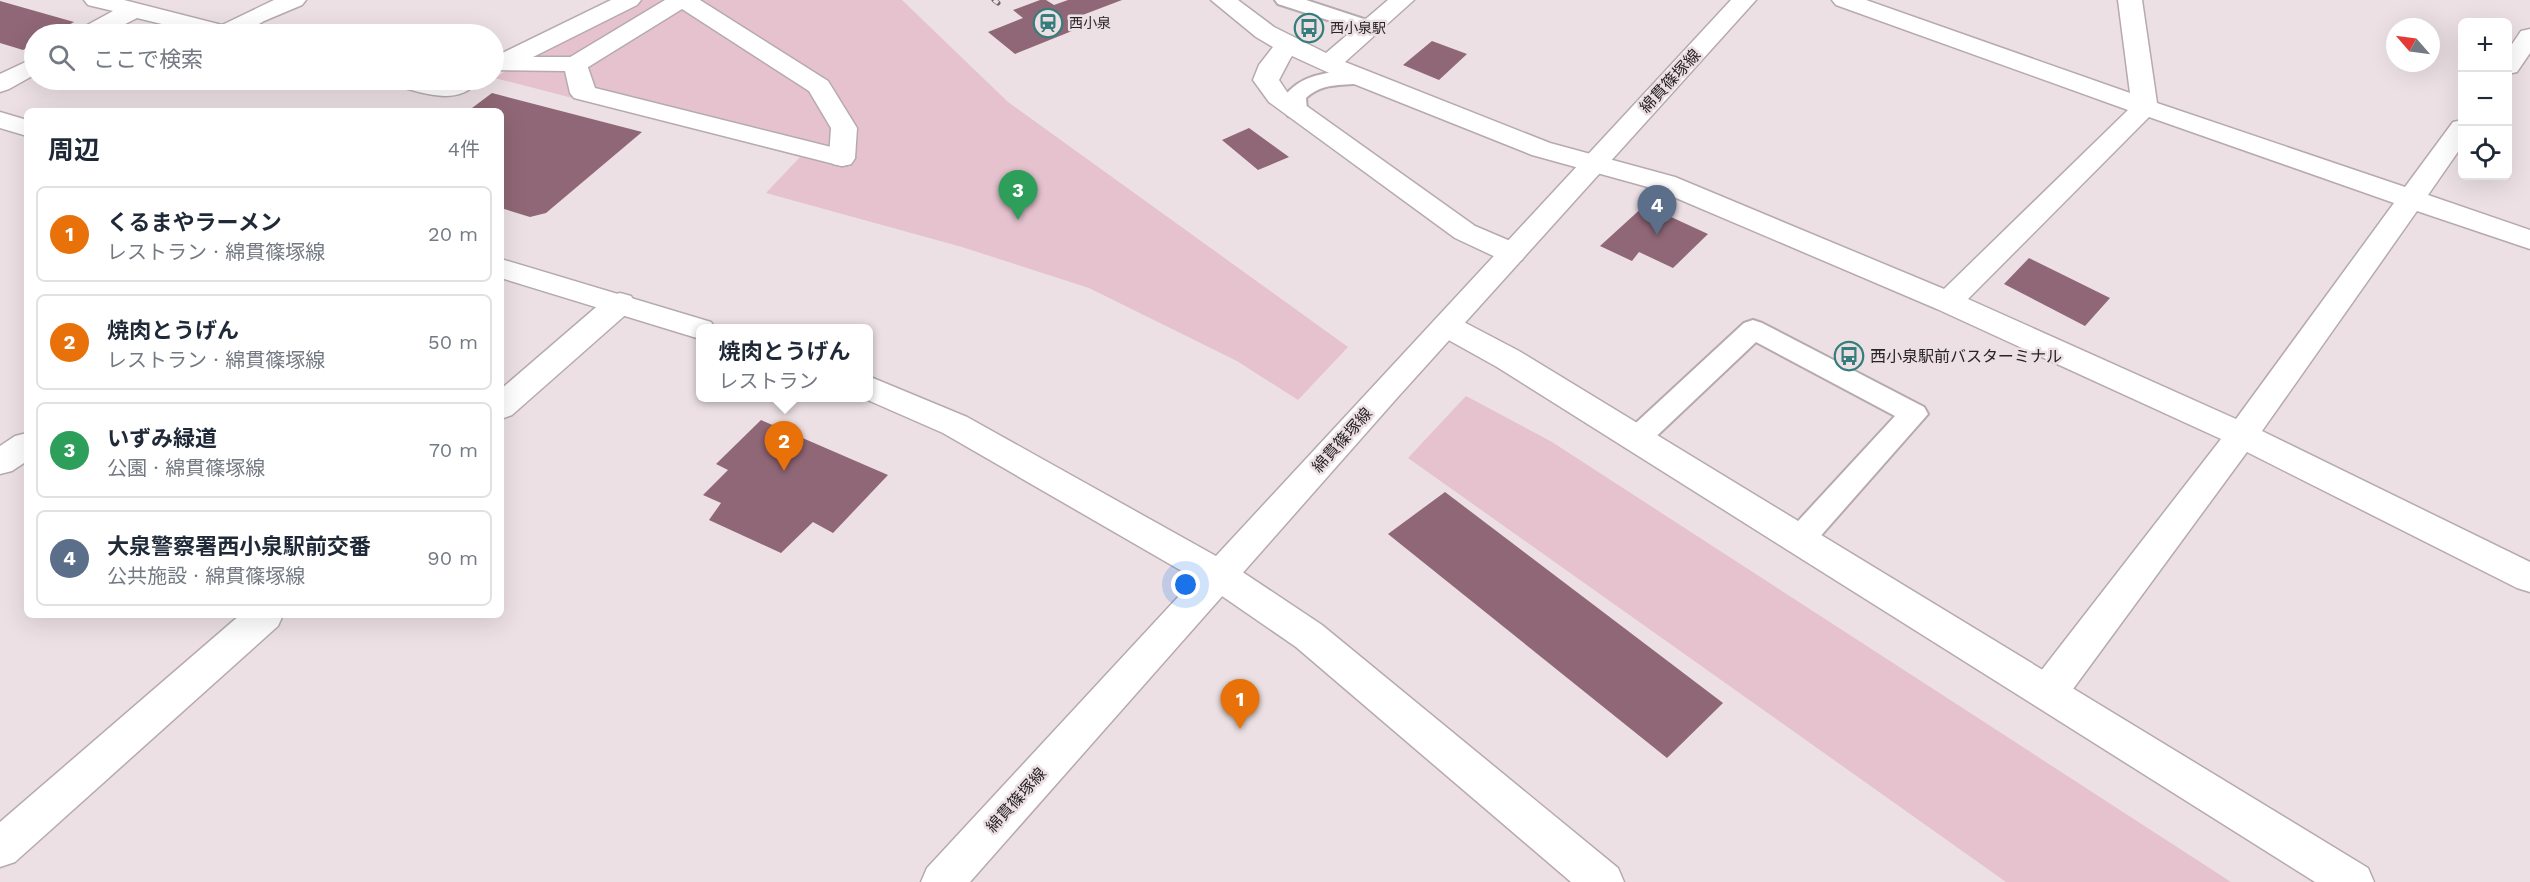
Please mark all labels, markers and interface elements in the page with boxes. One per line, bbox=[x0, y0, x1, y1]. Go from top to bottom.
station icon: 西小泉 bbox=[1032, 7, 1064, 39]
bus stop icon: 西小泉駅 bbox=[1293, 12, 1325, 44]
place label: 西小泉 bbox=[1069, 15, 1111, 31]
north arrow bbox=[2386, 18, 2440, 72]
map controls bbox=[2458, 18, 2512, 180]
button: + bbox=[2458, 18, 2512, 72]
place label: 西小泉駅 bbox=[1330, 20, 1386, 36]
search box bbox=[24, 24, 504, 90]
icon: search bbox=[45, 41, 78, 74]
street label: 綿貫篠塚線 bbox=[1636, 45, 1704, 117]
text: ここで検索 bbox=[93, 47, 203, 72]
button: − bbox=[2458, 72, 2512, 126]
button: locate bbox=[2458, 126, 2512, 180]
text: 周辺 bbox=[48, 135, 100, 165]
text: 4件 bbox=[448, 137, 480, 161]
pin: 3 bbox=[998, 170, 1038, 220]
pin: 4 bbox=[1638, 186, 1676, 235]
text: くるまやラーメン bbox=[107, 210, 282, 235]
text: 1 bbox=[65, 222, 74, 246]
text: 20 m bbox=[428, 222, 478, 246]
text: レストラン · 綿貫篠塚線 bbox=[107, 240, 325, 264]
text: 焼肉とうげん bbox=[107, 318, 239, 343]
popup bbox=[696, 324, 873, 402]
text: 2 bbox=[64, 330, 75, 354]
text: 50 m bbox=[428, 330, 478, 354]
text: 焼肉とうげん bbox=[718, 339, 851, 364]
bus stop icon: 西小泉駅前バスターミナル bbox=[1833, 340, 1865, 372]
place label: 西小泉駅前バスターミナル bbox=[1870, 347, 2062, 366]
text: レストラン · 綿貫篠塚線 bbox=[107, 348, 325, 372]
text: レストラン bbox=[718, 369, 818, 393]
street label: 綿貫篠塚線 bbox=[1308, 404, 1376, 476]
pin: 2 bbox=[764, 422, 804, 471]
text: いずみ緑道 bbox=[107, 426, 217, 451]
text: 3 bbox=[64, 438, 75, 462]
text: 70 m bbox=[429, 438, 478, 462]
text: 公園 · 綿貫篠塚線 bbox=[107, 456, 265, 480]
text: 大泉警察署西小泉駅前交番 bbox=[107, 534, 371, 559]
text: 4 bbox=[63, 546, 76, 570]
text: 90 m bbox=[427, 546, 478, 570]
text: 公共施設 · 綿貫篠塚線 bbox=[107, 564, 305, 588]
your location bbox=[1171, 570, 1200, 599]
pin: 1 bbox=[1220, 680, 1260, 729]
street label: 綿貫篠塚線 bbox=[982, 764, 1050, 836]

